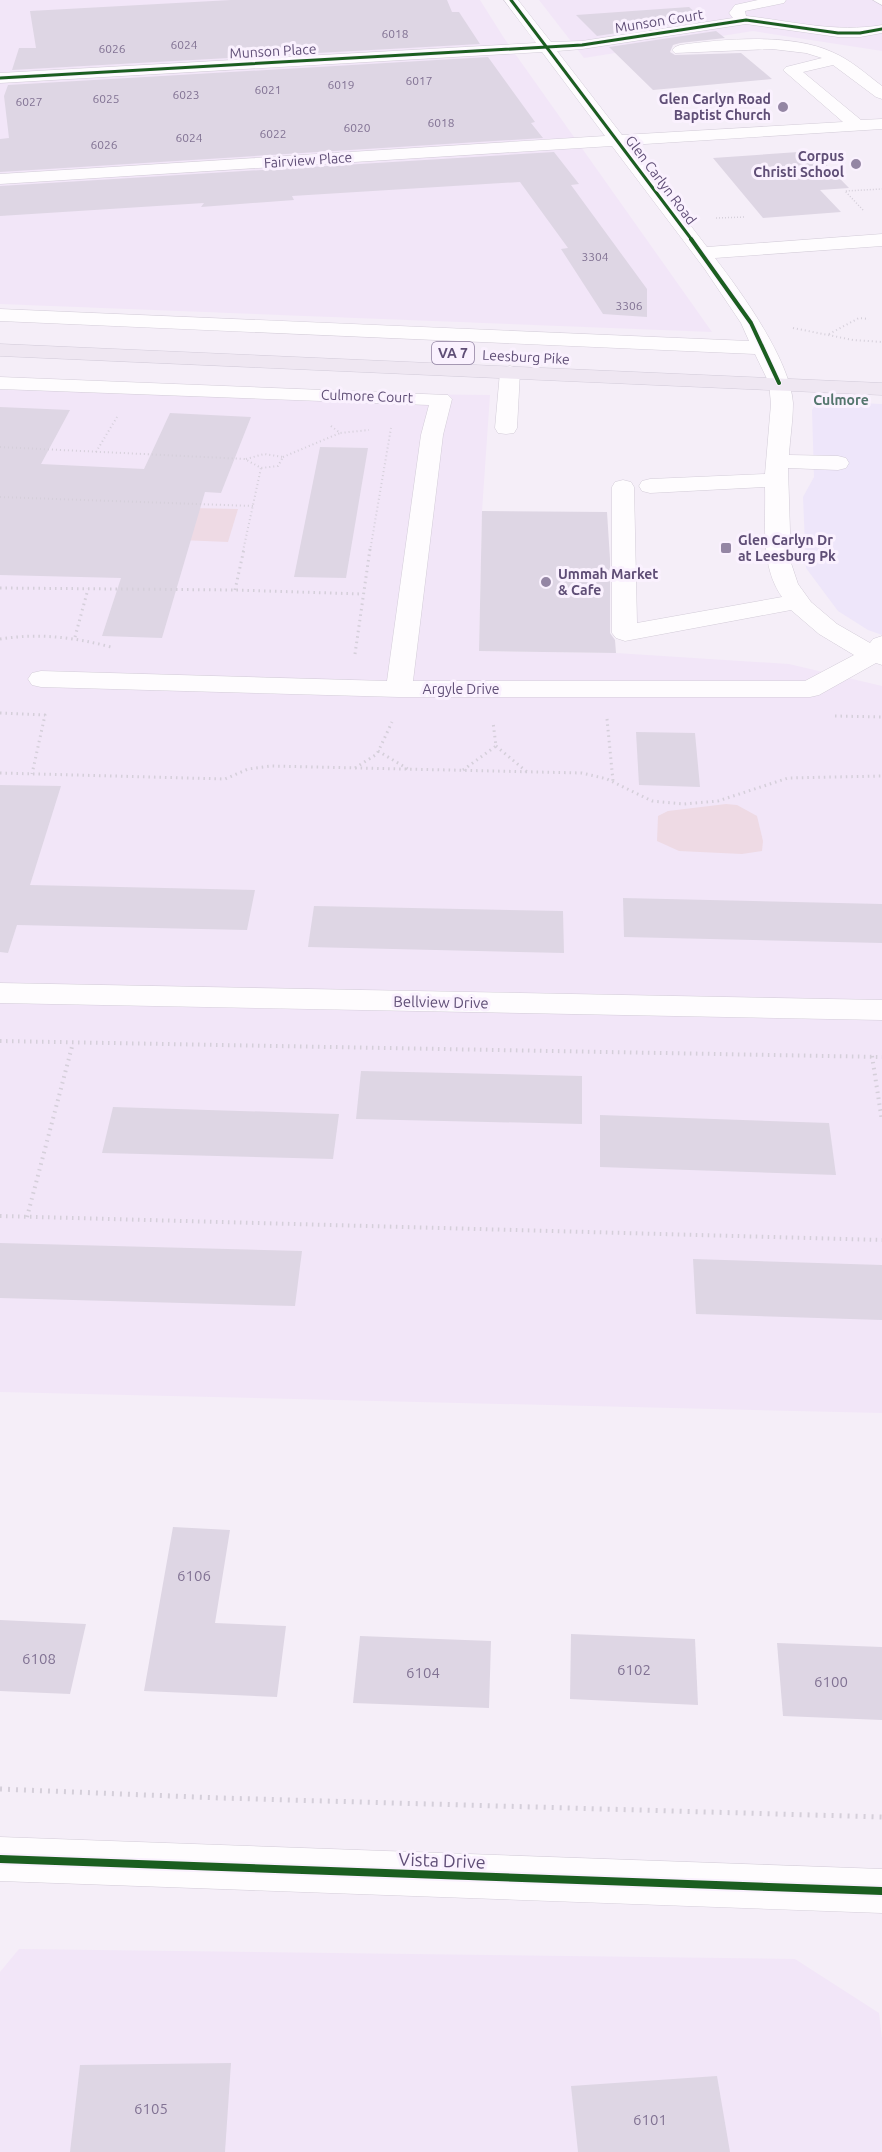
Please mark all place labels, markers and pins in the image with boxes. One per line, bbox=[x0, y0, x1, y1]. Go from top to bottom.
place label: Glen Carlyn Road Baptist Church bbox=[659, 91, 771, 123]
marker: Glen Carlyn Road Baptist Church bbox=[776, 100, 790, 114]
place label: Corpus Christi School bbox=[753, 148, 844, 180]
marker: Corpus Christi School bbox=[849, 157, 863, 171]
place label: Glen Carlyn Dr at Leesburg Pk bbox=[738, 532, 836, 564]
marker: Glen Carlyn Dr at Leesburg Pk bbox=[719, 541, 733, 555]
place label: Ummah Market & Cafe bbox=[558, 566, 658, 598]
marker: Ummah Market & Cafe bbox=[539, 575, 553, 589]

